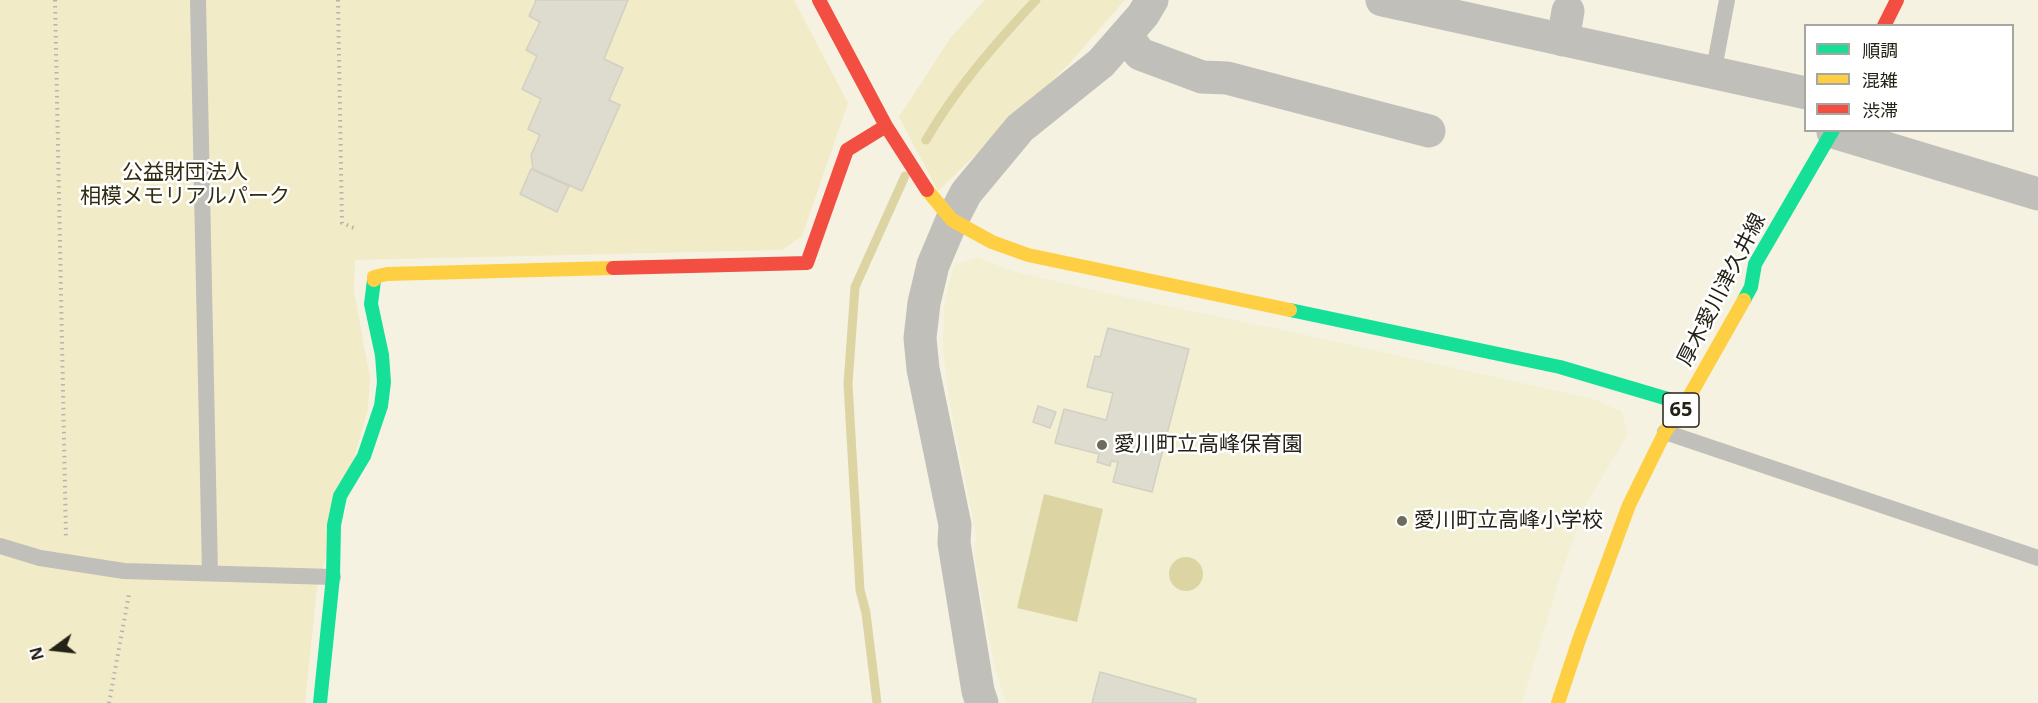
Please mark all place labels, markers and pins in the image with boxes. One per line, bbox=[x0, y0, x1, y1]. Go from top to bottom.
place label: 愛川町立高峰保育園 bbox=[1114, 432, 1303, 458]
marker: 愛川町立高峰保育園 bbox=[1095, 438, 1109, 452]
place label: 愛川町立高峰小学校 bbox=[1414, 508, 1603, 534]
marker: 愛川町立高峰小学校 bbox=[1395, 514, 1409, 528]

